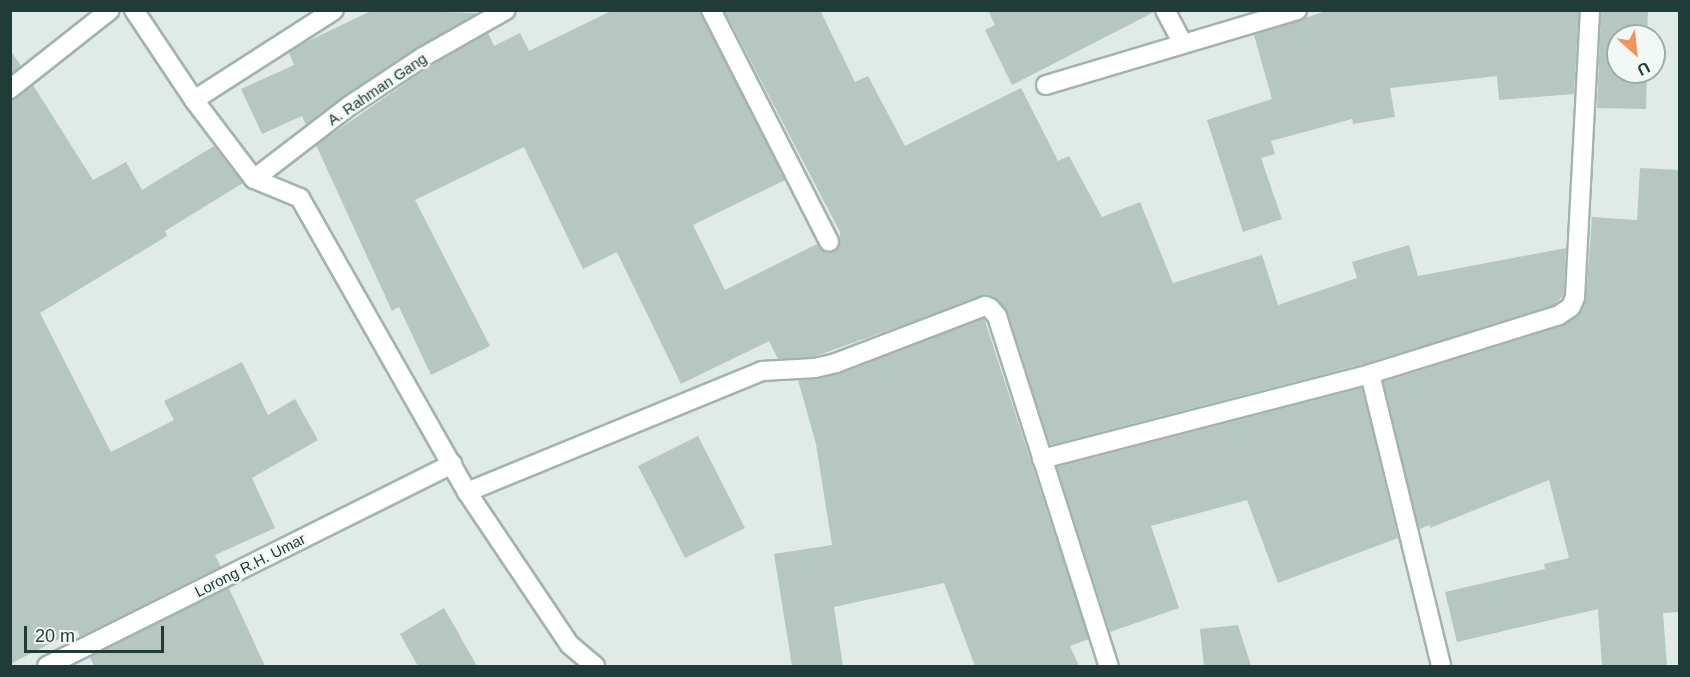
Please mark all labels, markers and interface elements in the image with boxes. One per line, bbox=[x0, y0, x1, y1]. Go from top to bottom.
north arrow bbox=[1606, 24, 1666, 84]
street label: A. Rahman Gang bbox=[324, 49, 430, 129]
text: U bbox=[1634, 59, 1653, 79]
street label: Lorong R.H. Umar bbox=[192, 529, 308, 601]
scale bar bbox=[27, 614, 166, 652]
text: 20 m bbox=[35, 626, 75, 646]

